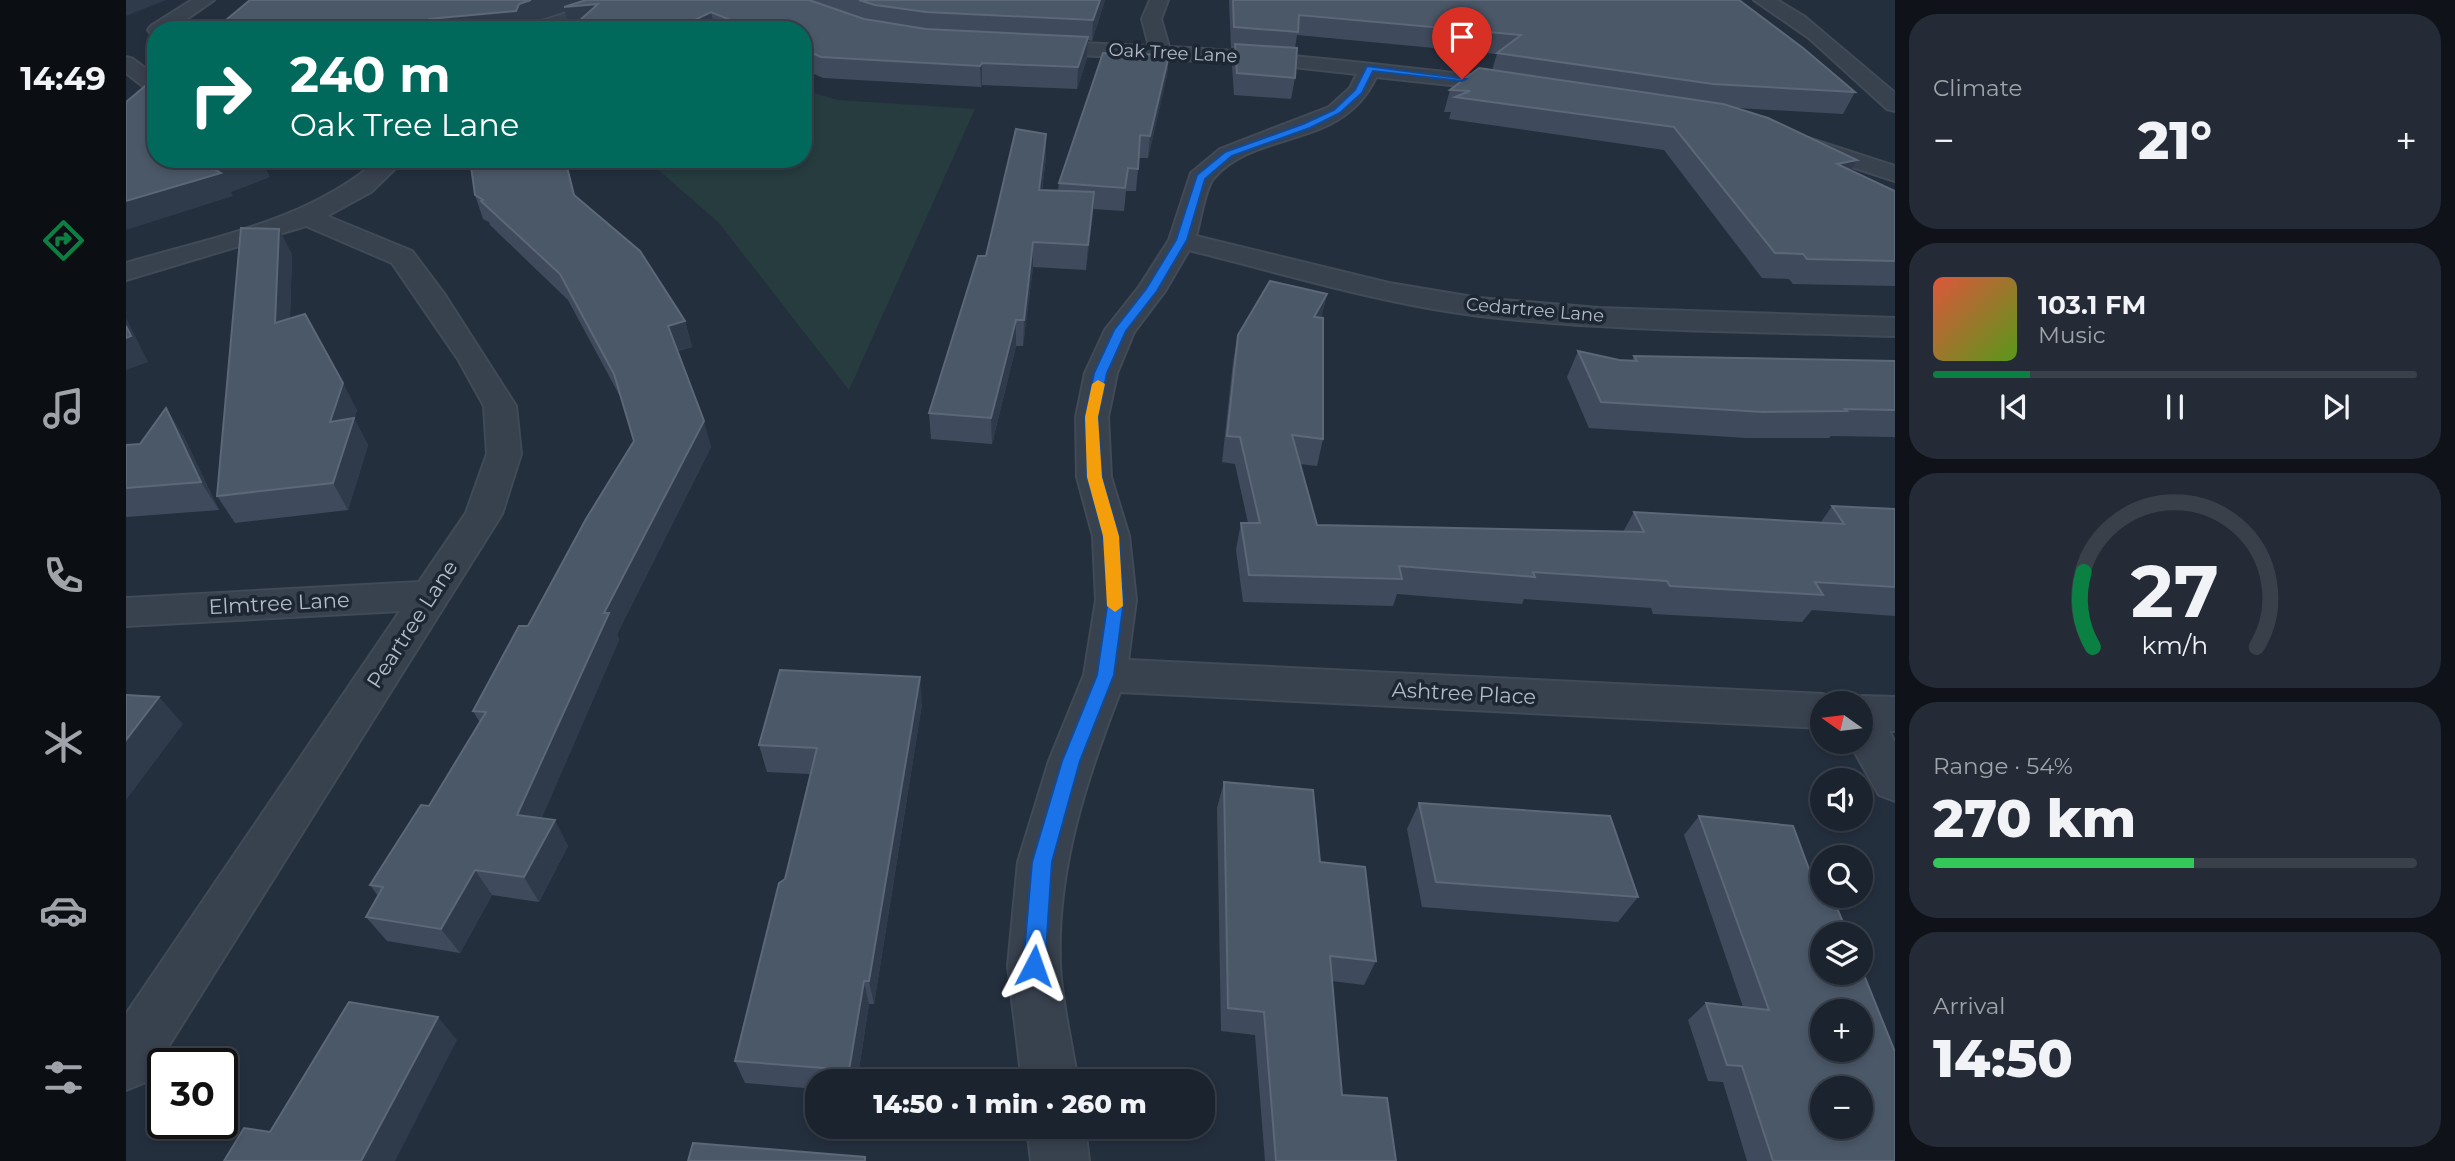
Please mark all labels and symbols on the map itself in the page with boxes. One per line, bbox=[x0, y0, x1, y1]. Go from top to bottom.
pin bbox=[1432, 7, 1492, 79]
street label: Oak Tree Lane bbox=[1108, 39, 1238, 67]
street label: Cedartree Lane bbox=[1465, 293, 1605, 327]
street label: Peartree Lane bbox=[361, 555, 463, 693]
street label: Elmtree Lane bbox=[208, 587, 350, 619]
street label: Ashtree Place bbox=[1391, 677, 1537, 709]
north arrow bbox=[1810, 691, 1872, 754]
position arrow bbox=[997, 929, 1071, 1003]
speed limit sign: 30 bbox=[147, 1048, 238, 1139]

